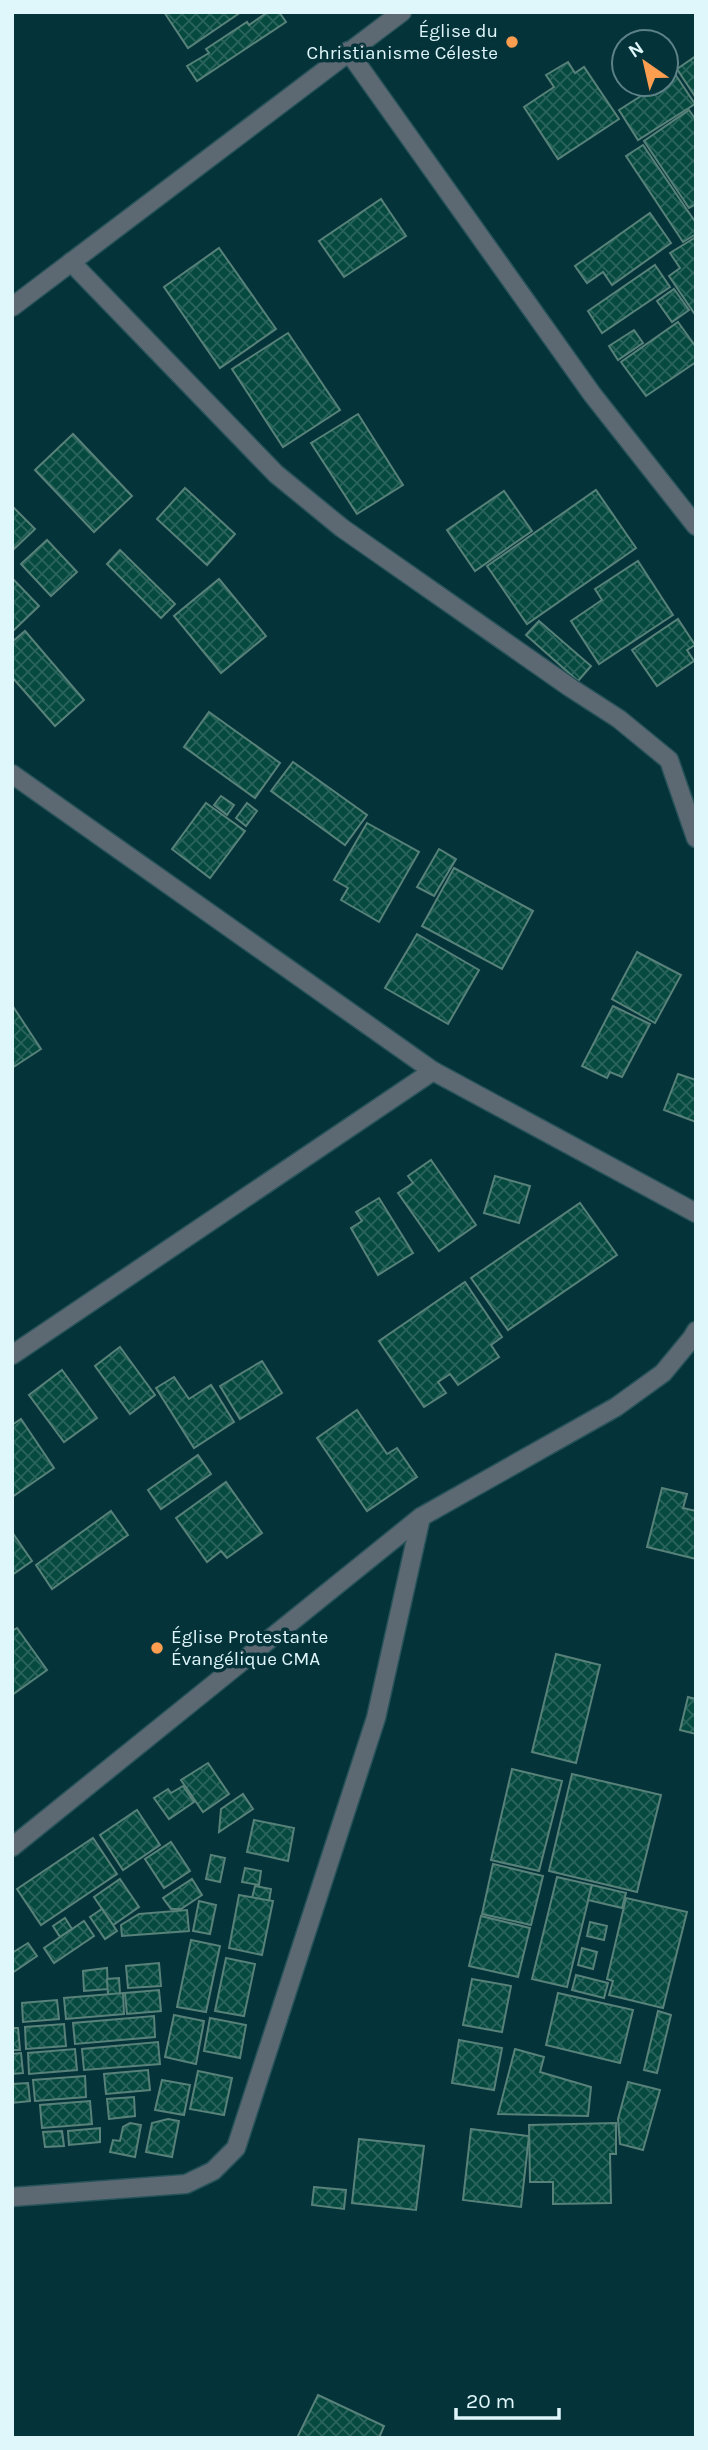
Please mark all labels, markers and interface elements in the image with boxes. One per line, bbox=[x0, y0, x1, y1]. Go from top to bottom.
place label: Église du Christianisme Céleste bbox=[307, 19, 498, 64]
north arrow bbox=[610, 28, 680, 98]
marker: Église du Christianisme Céleste bbox=[504, 34, 520, 50]
text: N bbox=[624, 37, 648, 63]
place label: Église Protestante Évangélique CMA bbox=[171, 1625, 328, 1670]
marker: Église Protestante Évangélique CMA bbox=[149, 1640, 165, 1656]
scale bar bbox=[456, 2376, 559, 2420]
text: 20 m bbox=[466, 2389, 515, 2413]

